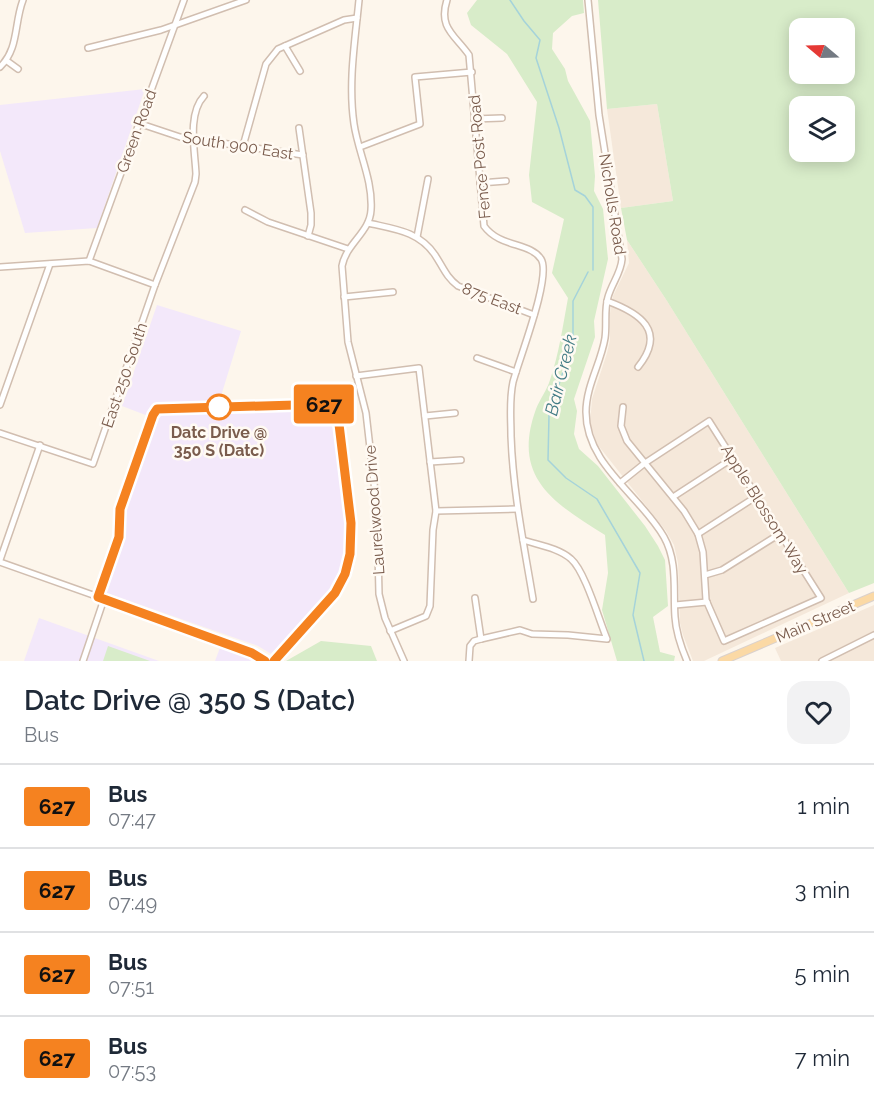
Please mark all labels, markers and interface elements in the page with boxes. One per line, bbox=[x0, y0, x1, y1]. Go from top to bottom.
north arrow bbox=[789, 18, 855, 84]
map controls bbox=[789, 18, 855, 162]
street label: Green Road bbox=[113, 87, 160, 175]
street label: Fence Post Road bbox=[465, 94, 494, 220]
button: layers bbox=[789, 96, 855, 162]
street label: South 900 East bbox=[181, 127, 295, 164]
street label: Nicholls Road bbox=[595, 152, 630, 256]
street label: 875 East bbox=[459, 278, 525, 319]
street label: East 250 South bbox=[98, 320, 151, 430]
water label: Bair Creek bbox=[540, 332, 581, 418]
line badge: 627 bbox=[290, 384, 358, 424]
text: 627 bbox=[306, 392, 342, 417]
marker: Datc Drive @ 350 S (Datc) bbox=[206, 394, 232, 420]
place label: Datc Drive @ 350 S (Datc) bbox=[171, 423, 267, 460]
street label: Apple Blossom Way bbox=[717, 441, 812, 578]
street label: Laurelwood Drive bbox=[360, 444, 389, 576]
street label: Main Street bbox=[773, 596, 858, 647]
button: heart bbox=[787, 681, 850, 744]
text: Datc Drive @ 350 S (Datc) bbox=[24, 684, 355, 717]
text: Bus bbox=[24, 723, 59, 747]
text: Bus bbox=[108, 781, 147, 807]
text: 1 min bbox=[797, 793, 850, 819]
text: 627 bbox=[39, 794, 75, 819]
text: 07:47 bbox=[108, 807, 156, 831]
text: Bus bbox=[108, 865, 147, 891]
text: 3 min bbox=[795, 877, 850, 903]
text: 627 bbox=[39, 878, 75, 903]
text: 07:49 bbox=[108, 891, 157, 915]
text: Bus bbox=[108, 949, 147, 975]
text: 5 min bbox=[795, 961, 850, 987]
text: 627 bbox=[39, 962, 75, 987]
text: 07:51 bbox=[108, 975, 154, 999]
text: Bus bbox=[108, 1033, 147, 1059]
text: 7 min bbox=[795, 1045, 850, 1071]
text: 627 bbox=[39, 1046, 75, 1071]
text: 07:53 bbox=[108, 1059, 156, 1083]

